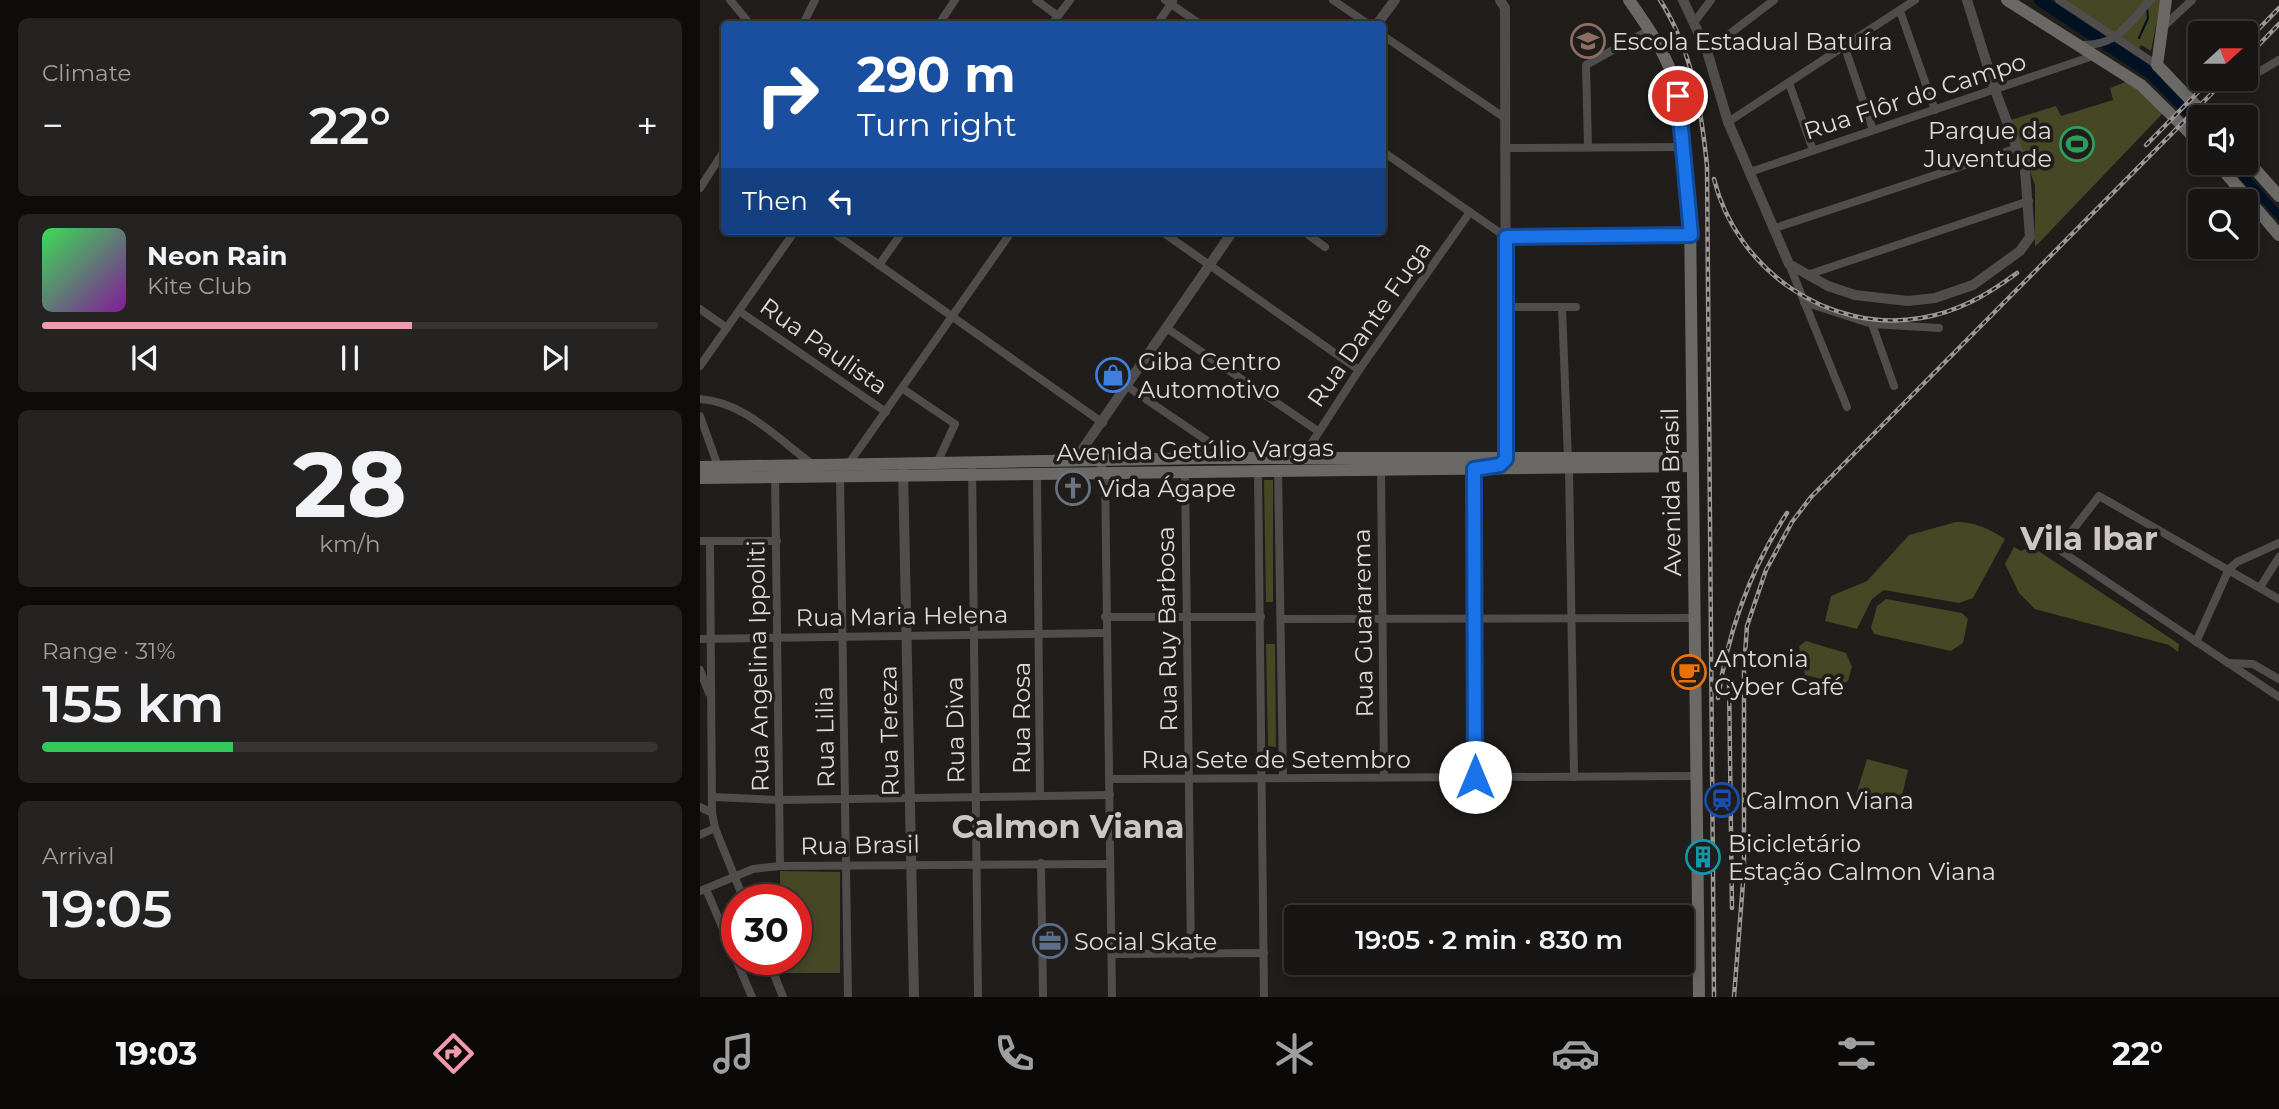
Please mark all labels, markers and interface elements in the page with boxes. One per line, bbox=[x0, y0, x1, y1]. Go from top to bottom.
north arrow bbox=[2188, 21, 2258, 91]
map controls bbox=[2188, 21, 2258, 259]
school or university icon: Escola Estadual Batuíra bbox=[1569, 22, 1607, 60]
place label: Escola Estadual Batuíra bbox=[1612, 27, 1893, 56]
text: 290 m bbox=[857, 45, 1016, 104]
street label: Rua Flôr do Campo bbox=[1800, 46, 2030, 146]
icon: right bbox=[742, 49, 833, 140]
text: Climate bbox=[42, 59, 131, 87]
pin bbox=[1648, 66, 1708, 126]
icon: arrive bbox=[1659, 77, 1697, 115]
text: 22° bbox=[309, 94, 391, 157]
text: − bbox=[42, 102, 64, 149]
text: + bbox=[636, 102, 658, 149]
text: Turn right bbox=[857, 105, 1017, 144]
button: sound bbox=[2188, 105, 2258, 175]
place label: Parque da Juventude bbox=[1923, 116, 2052, 173]
sports icon: Parque da Juventude bbox=[2058, 125, 2096, 163]
icon: left bbox=[822, 182, 860, 220]
text: Then bbox=[742, 185, 808, 217]
button: search bbox=[2188, 189, 2258, 259]
street label: Rua Dante Fuga bbox=[1301, 236, 1437, 412]
text: Neon Rain bbox=[147, 240, 288, 272]
text: Kite Club bbox=[147, 272, 252, 300]
street label: Rua Paulista bbox=[755, 291, 893, 401]
icon: previous bbox=[126, 339, 164, 377]
icon: pause bbox=[331, 339, 369, 377]
icon: next bbox=[536, 339, 574, 377]
place label: Giba Centro Automotivo bbox=[1138, 347, 1281, 404]
shop icon: Giba Centro Automotivo bbox=[1094, 356, 1132, 394]
street label: Avenida Brasil bbox=[1655, 407, 1687, 577]
text: 28 bbox=[293, 429, 407, 540]
street label: Avenida Getúlio Vargas bbox=[1056, 433, 1334, 467]
church icon: Vida Ágape bbox=[1054, 469, 1092, 507]
place label: Vida Ágape bbox=[1098, 474, 1236, 503]
district label: Vila Ibar bbox=[2019, 519, 2158, 558]
street label: Rua Ruy Barbosa bbox=[1151, 526, 1183, 732]
street label: Rua Guararema bbox=[1347, 528, 1379, 718]
text: km/h bbox=[319, 530, 381, 558]
street label: Rua Angelina Ippoliti bbox=[741, 540, 775, 792]
street label: Rua Maria Helena bbox=[795, 600, 1009, 632]
text: Range · 31% bbox=[42, 637, 175, 665]
place label: Antonia Cyber Café bbox=[1714, 644, 1844, 701]
cafe icon: Antonia Cyber Café bbox=[1670, 653, 1708, 691]
street label: Rua Rosa bbox=[1007, 662, 1036, 774]
street label: Rua Tereza bbox=[873, 665, 905, 797]
text: 155 km bbox=[42, 672, 224, 735]
street label: Rua Diva bbox=[940, 676, 970, 784]
street label: Rua Lilia bbox=[810, 686, 840, 788]
position arrow bbox=[1438, 740, 1512, 814]
street label: Rua Sete de Setembro bbox=[1141, 745, 1411, 774]
station icon: Calmon Viana bbox=[1703, 781, 1741, 819]
place label: Calmon Viana bbox=[1746, 786, 1914, 815]
district label: Calmon Viana bbox=[951, 807, 1185, 846]
street label: Rua Brasil bbox=[800, 829, 920, 861]
place label: Bicicletário Estação Calmon Viana bbox=[1728, 829, 1996, 886]
building icon: Bicicletário Estação Calmon Viana bbox=[1684, 838, 1722, 876]
text: Arrival bbox=[42, 842, 115, 870]
text: 19:05 bbox=[42, 877, 172, 940]
speed limit sign: 30 bbox=[721, 884, 812, 975]
office icon: Social Skate bbox=[1031, 922, 1069, 960]
text: 19:05 · 2 min · 830 m bbox=[1355, 924, 1623, 956]
place label: Social Skate bbox=[1074, 927, 1217, 956]
icon: directions bbox=[429, 1029, 478, 1078]
icon: music bbox=[709, 1029, 758, 1078]
icon: phone bbox=[990, 1029, 1039, 1078]
icon: climate bbox=[1270, 1029, 1319, 1078]
icon: car bbox=[1551, 1029, 1600, 1078]
icon: filters bbox=[1832, 1029, 1881, 1078]
text: 19:03 bbox=[116, 1034, 197, 1073]
text: 22° bbox=[2112, 1034, 2163, 1073]

